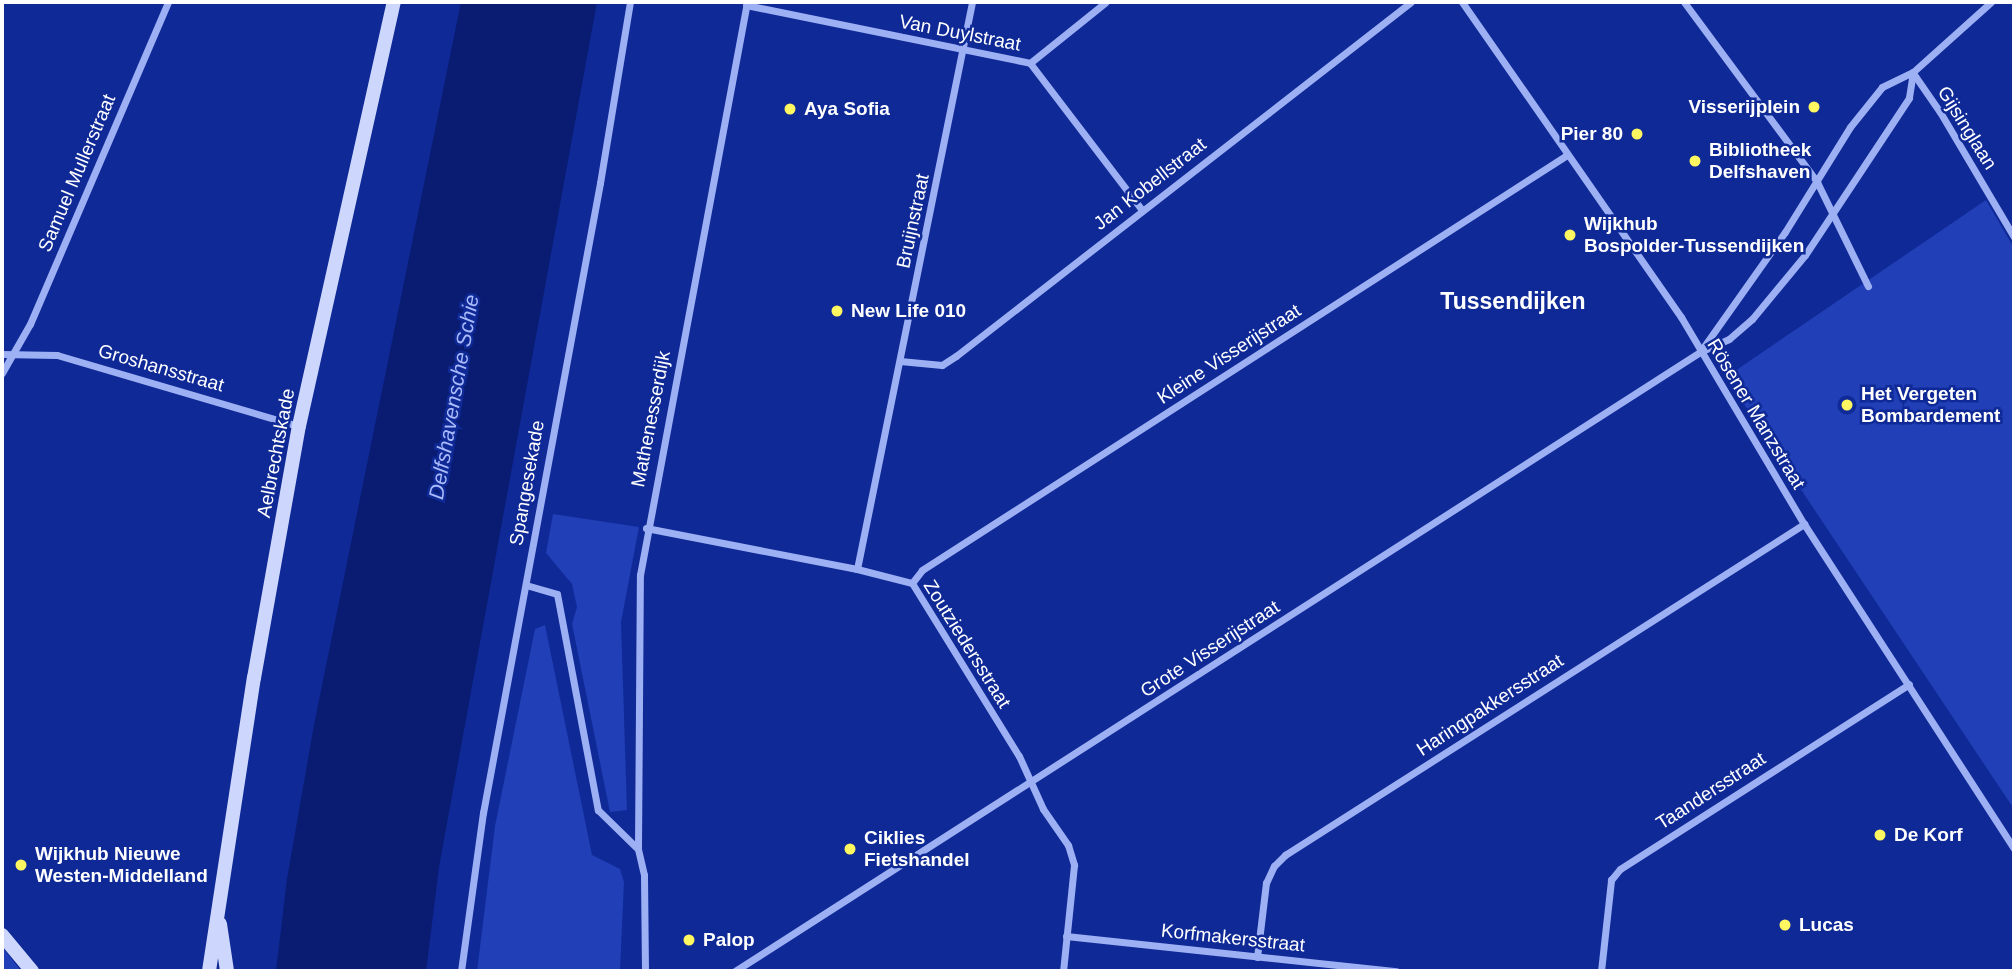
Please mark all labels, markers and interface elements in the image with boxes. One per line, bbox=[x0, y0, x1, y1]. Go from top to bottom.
street label: Van Duylstraat bbox=[897, 10, 1023, 56]
street label: Gijsinglaan bbox=[1932, 82, 2002, 174]
street label: Samuel Mullerstraat bbox=[33, 91, 121, 255]
place label: Visserijplein bbox=[1688, 96, 1800, 118]
place label: Aya Sofia bbox=[804, 98, 890, 120]
marker: Visserijplein bbox=[1806, 99, 1822, 115]
marker: Aya Sofia bbox=[782, 101, 798, 117]
place label: Pier 80 bbox=[1561, 123, 1623, 145]
marker: Pier 80 bbox=[1629, 126, 1645, 142]
street label: Jan Kobellstraat bbox=[1089, 133, 1211, 235]
place label: Bibliotheek Delfshaven bbox=[1709, 139, 1811, 183]
marker: Bibliotheek Delfshaven bbox=[1687, 153, 1703, 169]
street label: Bruijnstraat bbox=[892, 172, 934, 270]
place label: Wijkhub Bospolder-Tussendijken bbox=[1584, 213, 1804, 257]
marker: Wijkhub Bospolder-Tussendijken bbox=[1562, 227, 1578, 243]
district label: Tussendijken bbox=[1440, 287, 1586, 315]
water label: Delfshavensche Schie bbox=[424, 292, 484, 502]
street label: Kleine Visserijstraat bbox=[1153, 299, 1305, 409]
place label: New Life 010 bbox=[851, 300, 966, 322]
marker: New Life 010 bbox=[829, 303, 845, 319]
street label: Rösener Manzstraat bbox=[1702, 335, 1810, 493]
street label: Groshansstraat bbox=[95, 339, 227, 397]
street label: Mathenesserdijk bbox=[627, 349, 675, 489]
place label: Het Vergeten Bombardement bbox=[1861, 383, 2000, 427]
street label: Aelbrechtskade bbox=[252, 387, 300, 519]
marker: Het Vergeten Bombardement bbox=[1839, 397, 1855, 413]
street label: Spangesekade bbox=[505, 419, 549, 547]
street label: Zoutziedersstraat bbox=[918, 576, 1016, 712]
street label: Grote Visserijstraat bbox=[1136, 596, 1284, 702]
street label: Haringpakkersstraat bbox=[1412, 649, 1568, 761]
street label: Taandersstraat bbox=[1652, 747, 1770, 835]
place label: De Korf bbox=[1894, 824, 1963, 846]
place label: Ciklies Fietshandel bbox=[864, 827, 970, 871]
marker: De Korf bbox=[1872, 827, 1888, 843]
marker: Ciklies Fietshandel bbox=[842, 841, 858, 857]
place label: Wijkhub Nieuwe Westen-Middelland bbox=[35, 843, 208, 887]
marker: Wijkhub Nieuwe Westen-Middelland bbox=[13, 857, 29, 873]
place label: Lucas bbox=[1799, 914, 1854, 936]
marker: Lucas bbox=[1777, 917, 1793, 933]
street label: Korfmakersstraat bbox=[1160, 919, 1306, 957]
place label: Palop bbox=[703, 929, 755, 951]
marker: Palop bbox=[681, 932, 697, 948]

